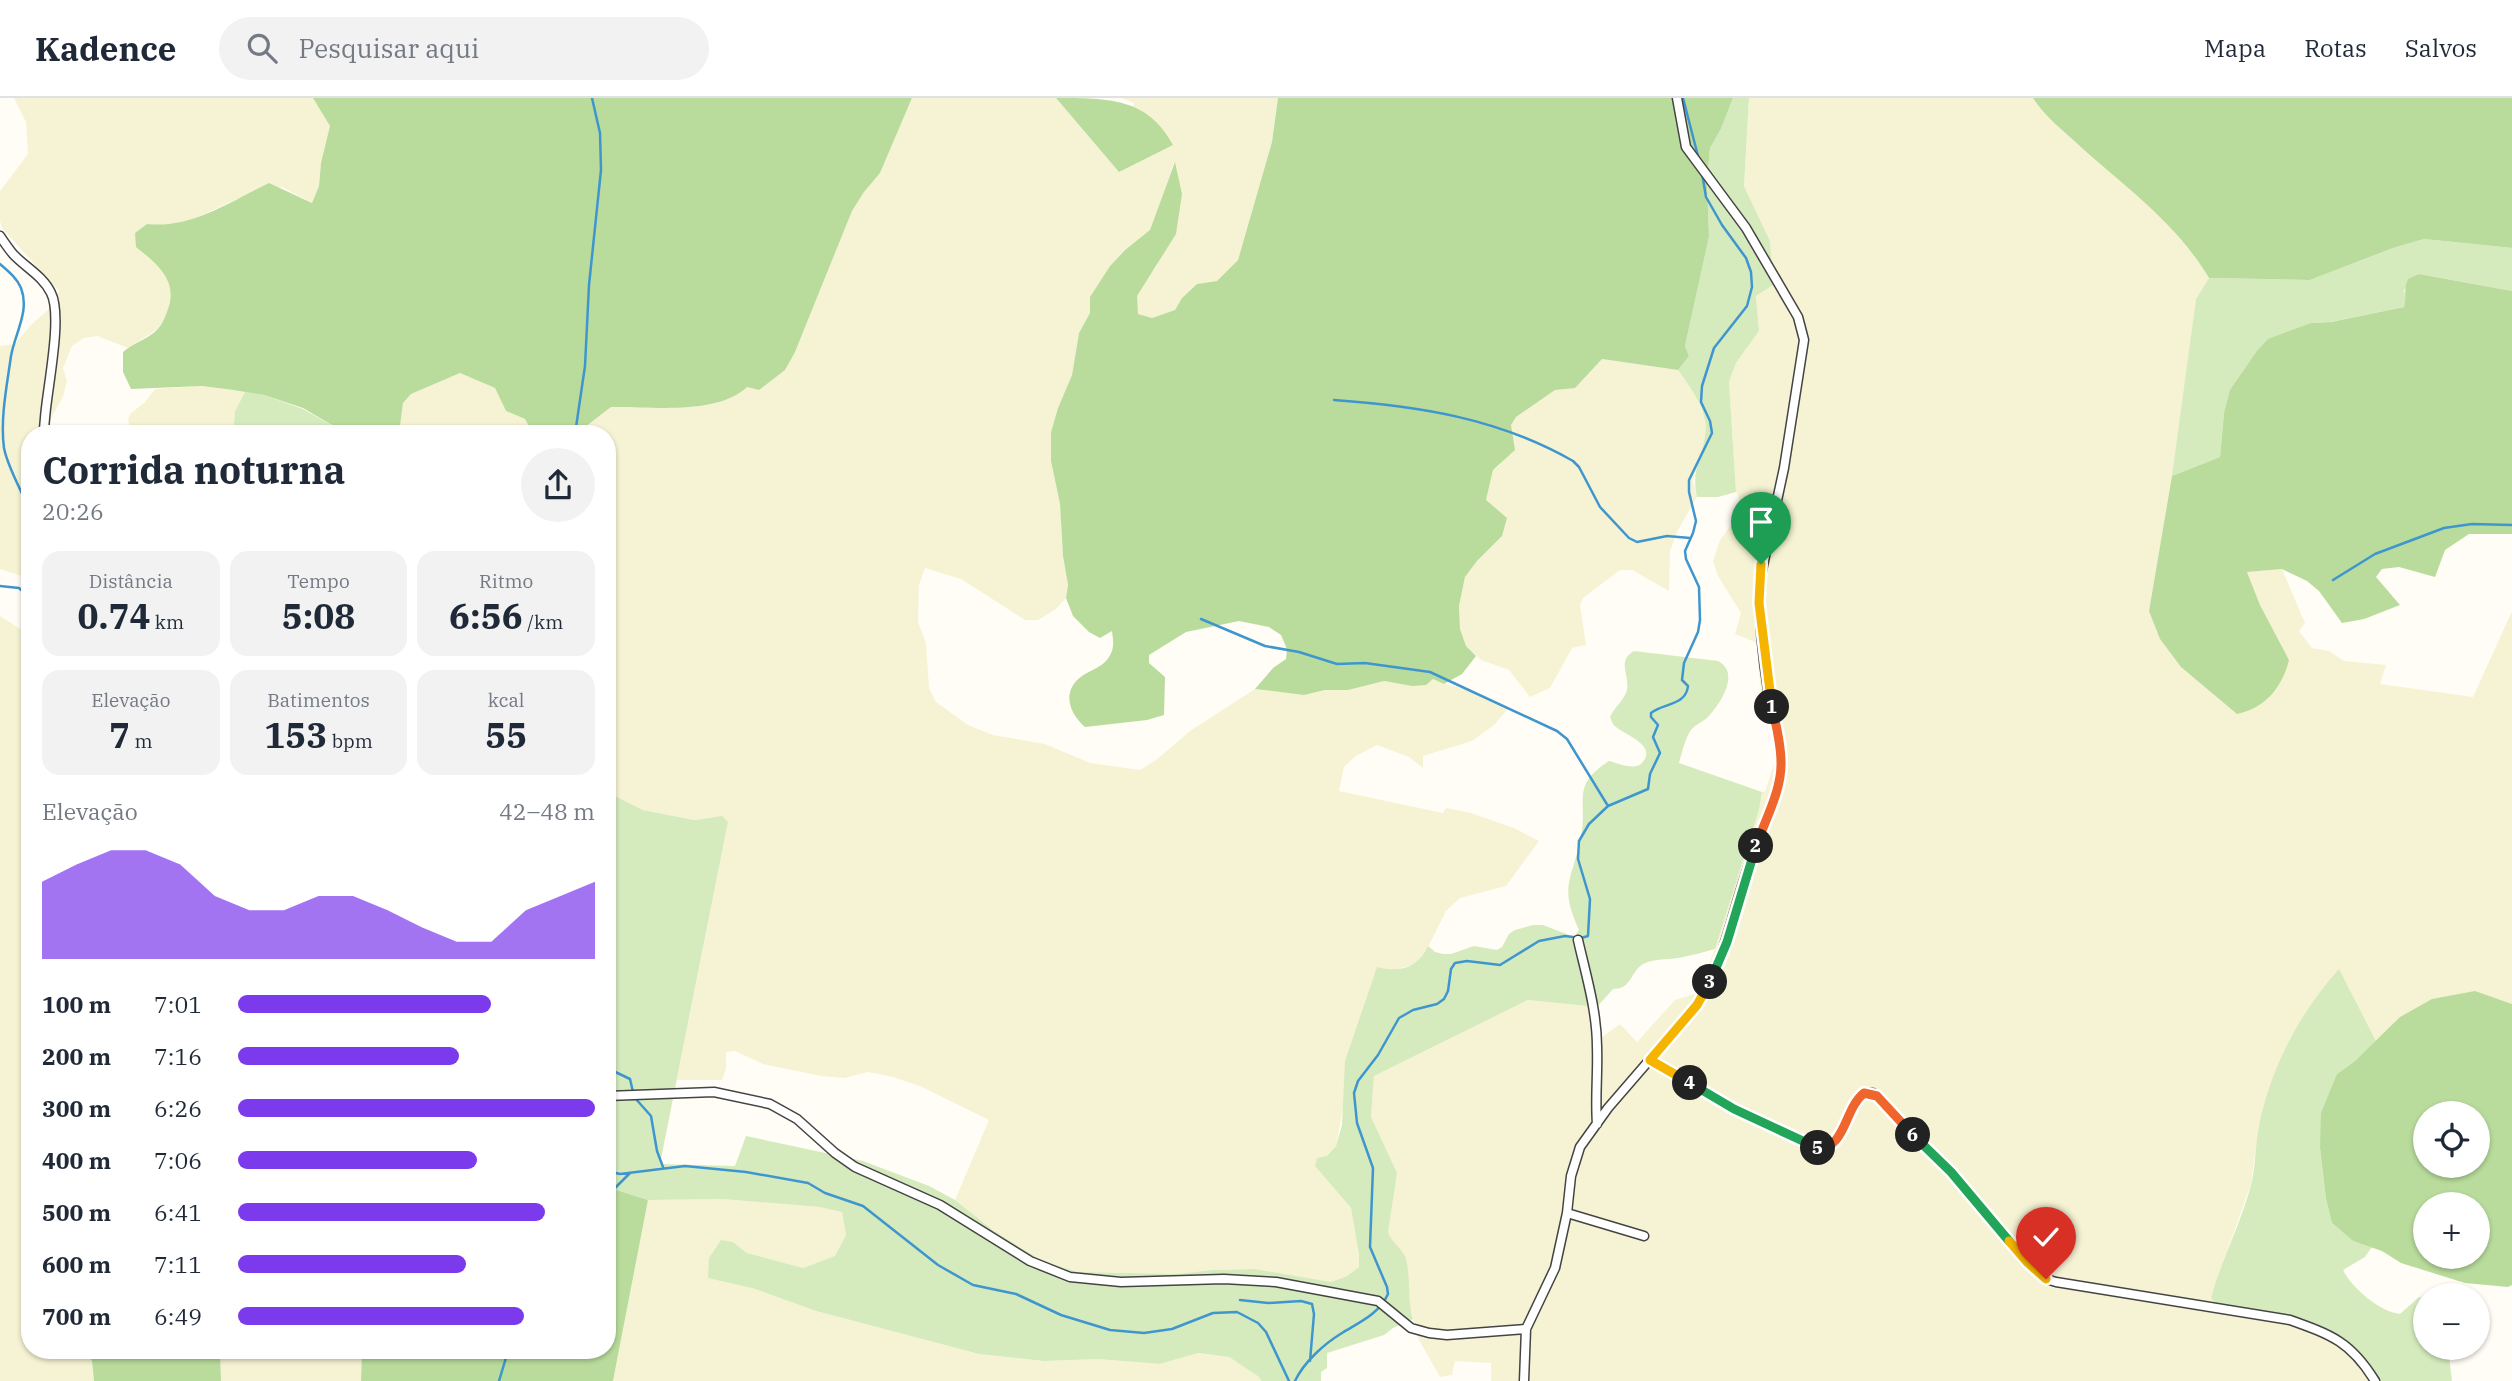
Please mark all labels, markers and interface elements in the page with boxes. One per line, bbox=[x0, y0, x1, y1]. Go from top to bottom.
search box bbox=[219, 17, 709, 80]
text: Kadence bbox=[35, 27, 177, 70]
icon: search bbox=[243, 29, 281, 67]
text: Pesquisar aqui bbox=[299, 31, 479, 65]
text: Mapa bbox=[2204, 32, 2266, 64]
text: Rotas bbox=[2304, 32, 2367, 64]
text: Salvos bbox=[2405, 32, 2477, 64]
text: Corrida noturna bbox=[42, 445, 345, 494]
button: share bbox=[521, 448, 595, 522]
pin bbox=[1731, 492, 1791, 564]
text: 20:26 bbox=[42, 496, 104, 526]
icon: arrive bbox=[1742, 503, 1780, 541]
text: Distância bbox=[89, 569, 173, 593]
text: Tempo bbox=[287, 569, 350, 593]
text: Ritmo bbox=[479, 569, 533, 593]
text: 0.74 bbox=[78, 593, 150, 639]
text: 5:08 bbox=[282, 593, 355, 639]
text: 6:56 bbox=[449, 593, 523, 639]
text: km bbox=[150, 610, 184, 634]
text: /km bbox=[523, 610, 563, 634]
text: Elevação bbox=[91, 688, 170, 712]
text: Batimentos bbox=[267, 688, 370, 712]
text: kcal bbox=[488, 688, 524, 712]
pin: 1 bbox=[1754, 690, 1790, 724]
text: 1 bbox=[1766, 694, 1777, 718]
text: 7 bbox=[109, 712, 130, 758]
text: 153 bbox=[264, 712, 327, 758]
text: 55 bbox=[485, 712, 527, 758]
text: m bbox=[130, 729, 153, 753]
text: bpm bbox=[327, 729, 373, 753]
text: Elevação bbox=[42, 796, 138, 826]
text: 42–48 m bbox=[499, 796, 595, 826]
pin: 2 bbox=[1738, 828, 1774, 864]
text: 2 bbox=[1750, 833, 1761, 857]
pin: 3 bbox=[1692, 964, 1728, 1000]
text: 3 bbox=[1704, 969, 1715, 993]
text: 100 m bbox=[42, 989, 111, 1019]
text: 7:01 bbox=[154, 989, 202, 1019]
text: 200 m bbox=[42, 1041, 111, 1071]
text: 7:16 bbox=[154, 1041, 202, 1071]
pin: 4 bbox=[1672, 1066, 1708, 1100]
text: 4 bbox=[1684, 1070, 1695, 1094]
text: 300 m bbox=[42, 1093, 111, 1123]
text: 6:26 bbox=[154, 1093, 202, 1123]
map controls bbox=[2413, 1101, 2490, 1360]
button: locate bbox=[2413, 1101, 2490, 1178]
pin: 6 bbox=[1896, 1118, 1930, 1152]
text: 6 bbox=[1907, 1122, 1918, 1146]
pin: 5 bbox=[1800, 1130, 1836, 1166]
text: 5 bbox=[1812, 1135, 1823, 1159]
text: 400 m bbox=[42, 1145, 111, 1175]
text: 7:06 bbox=[154, 1145, 202, 1175]
button: + bbox=[2413, 1192, 2490, 1269]
text: 500 m bbox=[42, 1197, 111, 1227]
text: 6:41 bbox=[154, 1197, 202, 1227]
pin bbox=[2016, 1207, 2076, 1279]
icon: check bbox=[2027, 1218, 2065, 1256]
text: 600 m bbox=[42, 1249, 111, 1279]
text: 7:11 bbox=[154, 1249, 202, 1279]
button: − bbox=[2413, 1283, 2490, 1360]
text: 700 m bbox=[42, 1301, 111, 1331]
text: 6:49 bbox=[154, 1301, 202, 1331]

